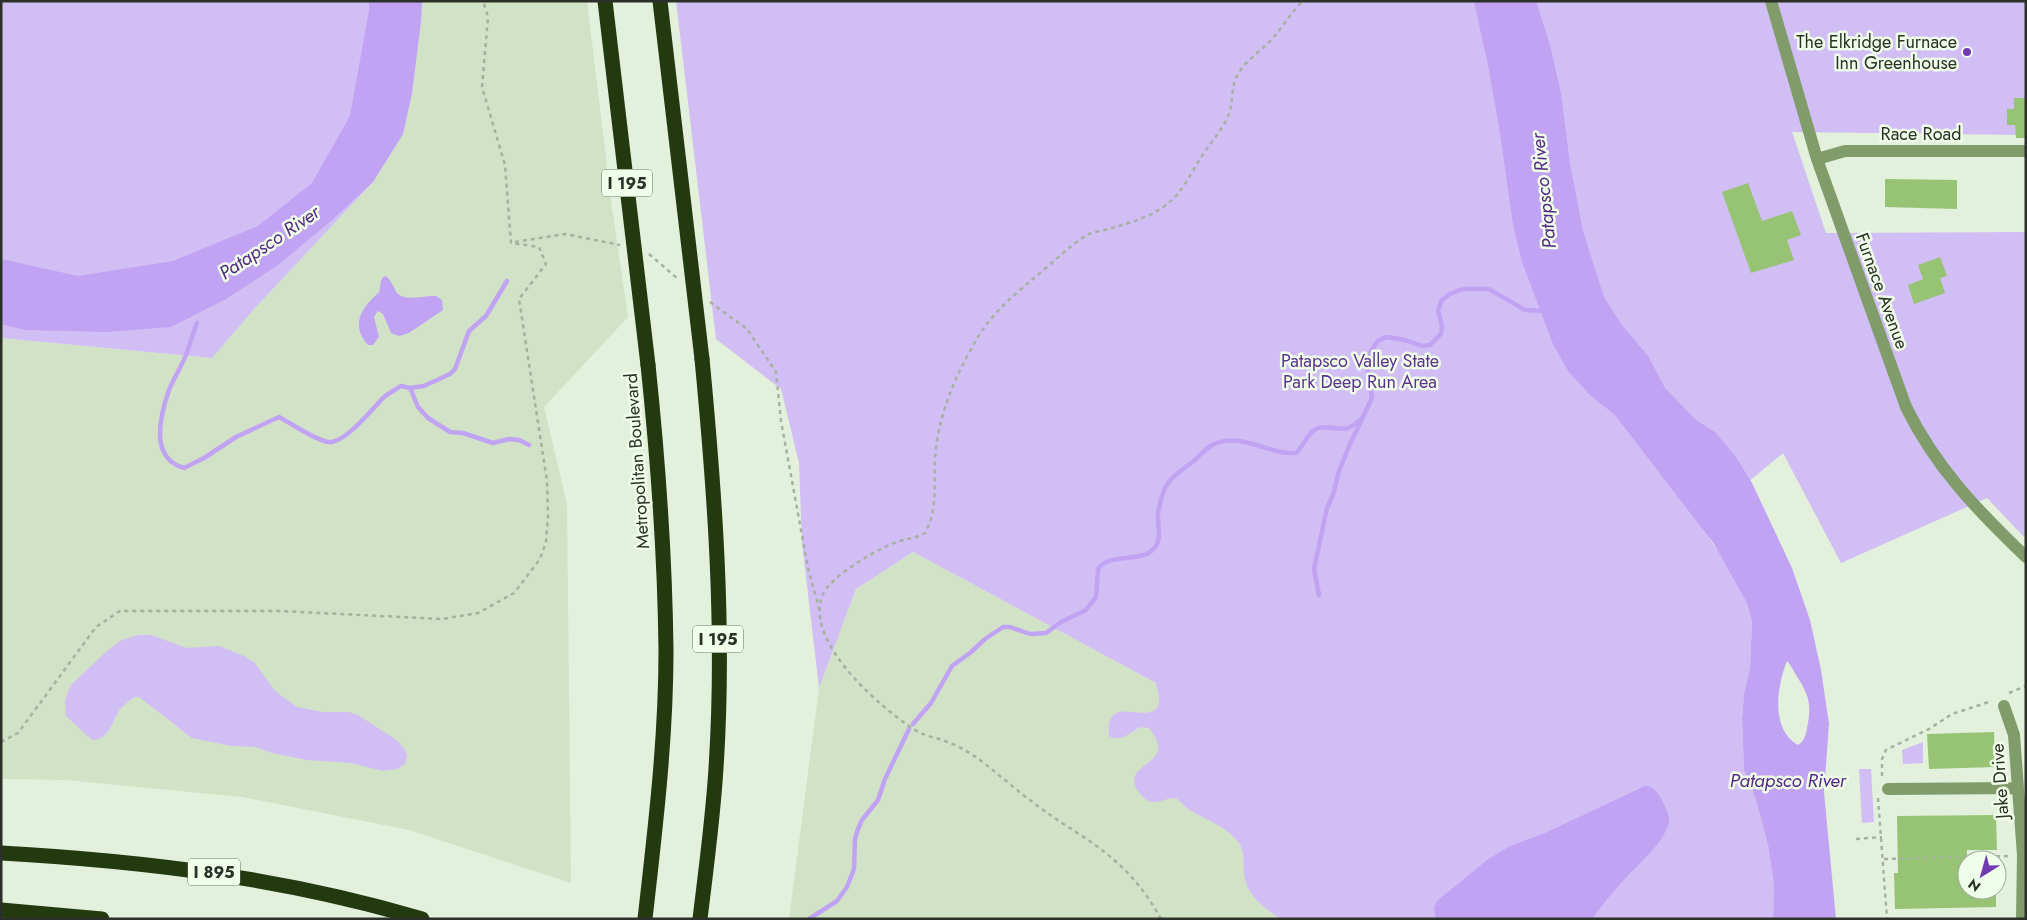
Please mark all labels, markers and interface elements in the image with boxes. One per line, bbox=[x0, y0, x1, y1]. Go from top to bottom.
place label: The Elkridge Furnace Inn Greenhouse bbox=[1796, 29, 1957, 76]
marker: The Elkridge Furnace Inn Greenhouse bbox=[1961, 46, 1973, 58]
street label: Race Road bbox=[1881, 121, 1961, 147]
water label: Patapsco River bbox=[1524, 130, 1563, 250]
road number: I 195 bbox=[602, 170, 652, 197]
water label: Patapsco River bbox=[214, 198, 326, 286]
street label: Furnace Avenue bbox=[1849, 229, 1915, 353]
park label: Patapsco Valley State Park Deep Run Area bbox=[1281, 348, 1439, 395]
street label: Metropolitan Boulevard bbox=[618, 372, 656, 550]
road number: I 195 bbox=[693, 626, 743, 652]
street label: Jake Drive bbox=[1984, 743, 2016, 821]
water label: Patapsco River bbox=[1730, 767, 1848, 794]
north arrow bbox=[1957, 850, 2007, 900]
road number: I 895 bbox=[188, 859, 240, 886]
text: N bbox=[1964, 874, 1985, 897]

